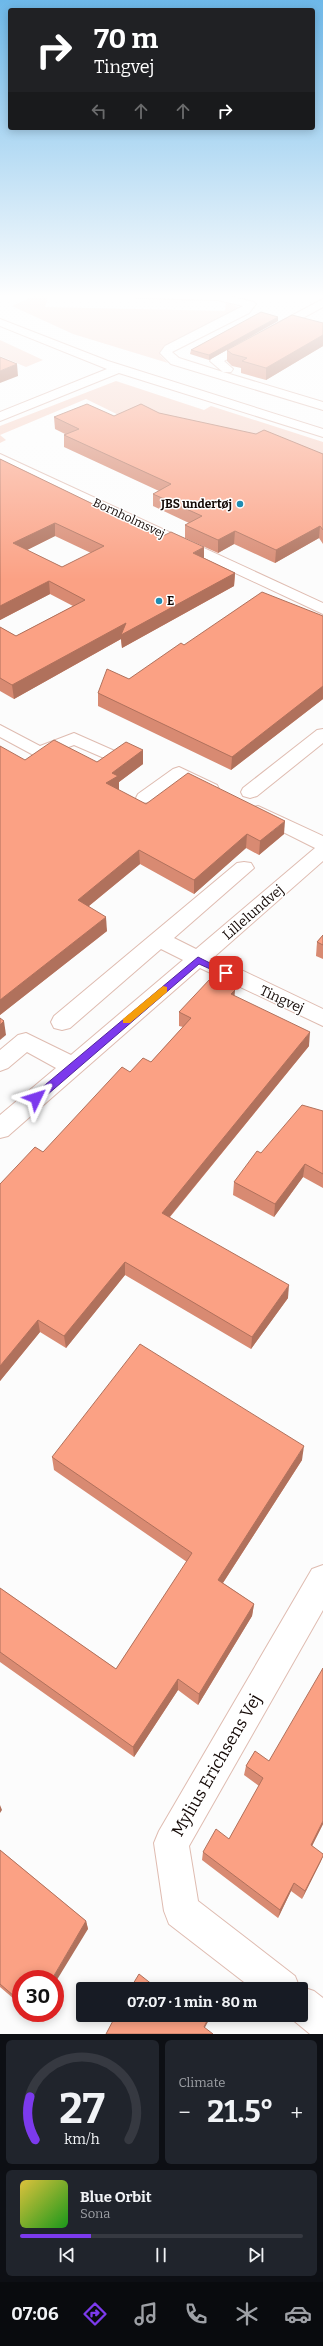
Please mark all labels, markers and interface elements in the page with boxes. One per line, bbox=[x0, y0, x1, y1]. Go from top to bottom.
text: 70 m bbox=[94, 22, 158, 55]
icon: right bbox=[28, 24, 80, 76]
text: Tingvej bbox=[94, 56, 154, 78]
icon: left bbox=[88, 100, 110, 122]
icon: ahead bbox=[130, 100, 152, 122]
icon: ahead bbox=[172, 100, 194, 122]
icon: right bbox=[214, 100, 236, 122]
street label: Bornholmsvej bbox=[91, 495, 167, 541]
place label: JBS undertøj bbox=[160, 497, 232, 512]
marker: JBS undertøj bbox=[235, 499, 245, 509]
place label: E bbox=[167, 594, 174, 608]
marker: E bbox=[154, 596, 164, 606]
street label: Lillelundvej bbox=[219, 881, 287, 944]
pin bbox=[209, 956, 243, 990]
icon: arrive bbox=[215, 962, 237, 984]
street label: Tingvej bbox=[257, 982, 307, 1017]
position arrow bbox=[15, 1077, 57, 1119]
street label: Mylius Erichsens Vej bbox=[167, 1690, 266, 1840]
speed limit sign: 30 bbox=[12, 1970, 64, 2022]
text: 07:07 · 1 min · 80 m bbox=[127, 1993, 257, 2011]
text: Climate bbox=[179, 2075, 225, 2090]
text: 27 bbox=[59, 2084, 105, 2134]
text: 21.5° bbox=[207, 2094, 274, 2130]
text: − bbox=[179, 2099, 191, 2126]
text: + bbox=[290, 2099, 303, 2126]
text: km/h bbox=[65, 2131, 100, 2148]
text: Blue Orbit bbox=[80, 2188, 152, 2206]
text: Sona bbox=[80, 2206, 110, 2221]
icon: previous bbox=[56, 2244, 78, 2266]
icon: pause bbox=[150, 2244, 172, 2266]
icon: next bbox=[245, 2244, 267, 2266]
icon: directions bbox=[81, 2300, 109, 2328]
icon: music bbox=[132, 2300, 160, 2328]
icon: phone bbox=[182, 2300, 210, 2328]
icon: climate bbox=[233, 2300, 261, 2328]
icon: car bbox=[284, 2300, 312, 2328]
text: 07:06 bbox=[11, 2303, 59, 2325]

